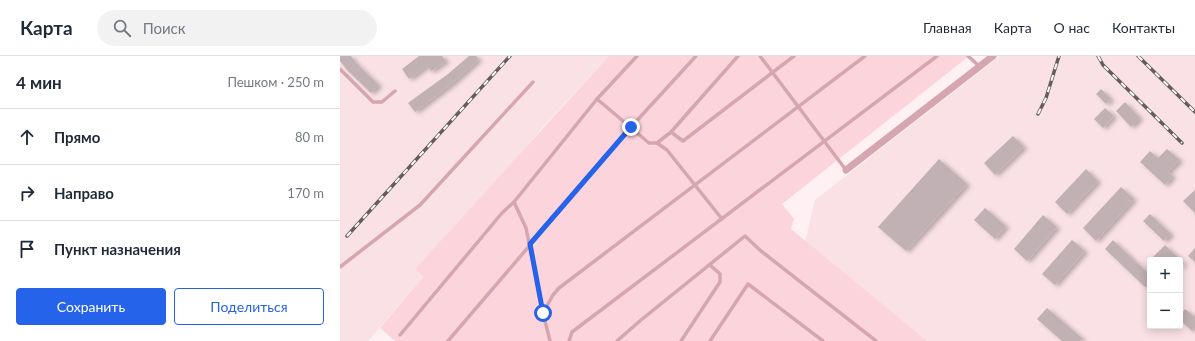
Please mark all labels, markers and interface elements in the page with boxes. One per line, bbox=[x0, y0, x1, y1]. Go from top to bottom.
search box bbox=[97, 10, 377, 46]
text: Карта bbox=[20, 16, 73, 39]
icon: search bbox=[111, 17, 133, 39]
text: Поиск bbox=[143, 19, 186, 37]
text: Главная bbox=[923, 19, 972, 36]
text: Карта bbox=[994, 19, 1032, 36]
text: О нас bbox=[1054, 19, 1090, 36]
text: Контакты bbox=[1112, 19, 1175, 36]
text: 4 мин bbox=[16, 72, 62, 93]
text: Пешком · 250 m bbox=[227, 74, 324, 90]
route end bbox=[622, 118, 640, 136]
icon: ahead bbox=[16, 126, 38, 148]
text: Прямо bbox=[54, 128, 100, 146]
text: 80 m bbox=[295, 129, 324, 145]
icon: right bbox=[16, 182, 38, 204]
text: Направо bbox=[54, 184, 114, 202]
text: 170 m bbox=[287, 185, 324, 201]
icon: arrive bbox=[16, 238, 38, 260]
text: Пункт назначения bbox=[54, 240, 181, 258]
map controls bbox=[1147, 257, 1183, 329]
button: + bbox=[1147, 257, 1183, 293]
button: Сохранить bbox=[16, 288, 166, 325]
button: Поделиться bbox=[174, 288, 324, 325]
button: − bbox=[1147, 293, 1183, 329]
route start bbox=[534, 304, 552, 322]

